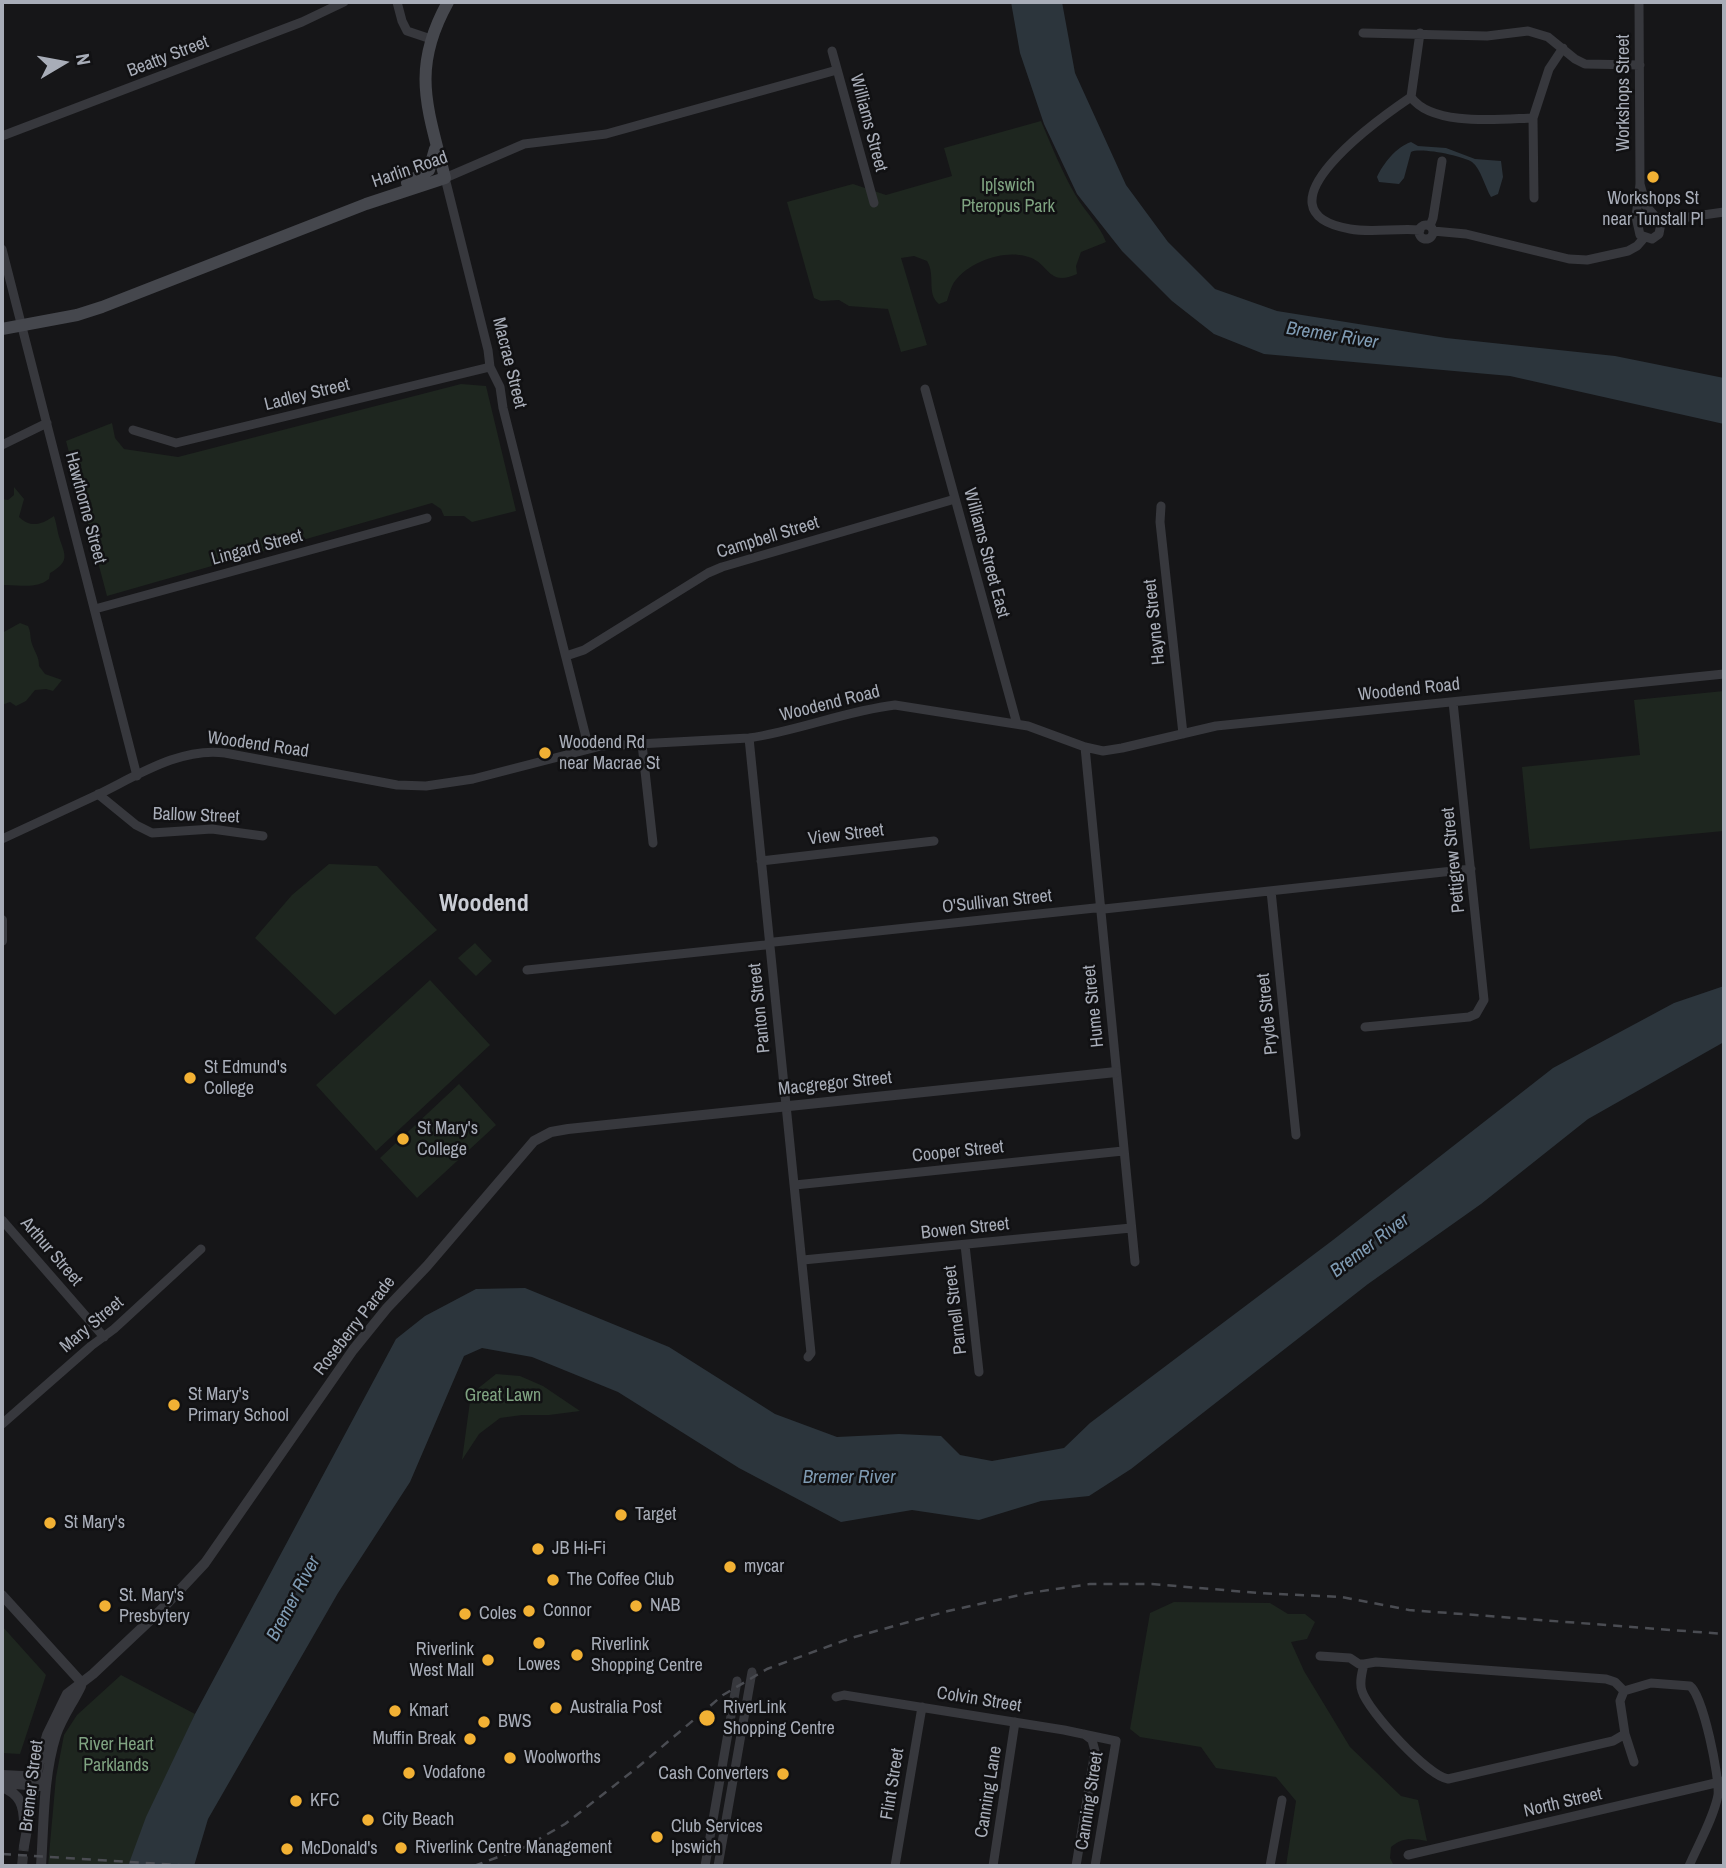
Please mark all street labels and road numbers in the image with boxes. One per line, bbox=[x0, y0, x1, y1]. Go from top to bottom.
street label: Beatty Street bbox=[124, 32, 212, 82]
street label: Workshops Street bbox=[1613, 34, 1635, 152]
street label: Williams Street bbox=[845, 72, 891, 174]
street label: Harlin Road bbox=[369, 147, 451, 193]
street label: Macrae Street bbox=[487, 315, 531, 411]
street label: Ladley Street bbox=[262, 374, 352, 416]
street label: Hawthorne Street bbox=[60, 450, 110, 566]
street label: Williams Street East bbox=[958, 486, 1014, 620]
street label: Campbell Street bbox=[714, 512, 822, 564]
street label: Lingard Street bbox=[209, 525, 305, 571]
street label: Hayne Street bbox=[1140, 578, 1170, 666]
street label: Woodend Road bbox=[1357, 674, 1461, 706]
street label: Woodend Road bbox=[778, 681, 882, 727]
street label: Woodend Road bbox=[206, 727, 310, 763]
street label: Ballow Street bbox=[152, 804, 240, 828]
street label: Pettigrew Street bbox=[1438, 806, 1470, 914]
street label: View Street bbox=[807, 820, 885, 850]
street label: O'Sullivan Street bbox=[941, 885, 1053, 919]
street label: Panton Street bbox=[745, 962, 775, 1054]
street label: Hume Street bbox=[1079, 964, 1109, 1048]
street label: Pryde Street bbox=[1253, 972, 1283, 1056]
street label: Macgregor Street bbox=[777, 1067, 893, 1101]
street label: Cooper Street bbox=[911, 1136, 1005, 1168]
street label: Arthur Street bbox=[15, 1213, 87, 1291]
street label: Bowen Street bbox=[920, 1214, 1010, 1244]
street label: Parnell Street bbox=[940, 1264, 972, 1356]
street label: Roseberry Parade bbox=[310, 1272, 400, 1380]
street label: Mary Street bbox=[56, 1292, 128, 1358]
street label: Colvin Street bbox=[935, 1683, 1023, 1717]
street label: Bremer Street bbox=[16, 1739, 48, 1833]
street label: Canning Lane bbox=[971, 1745, 1007, 1839]
street label: Flint Street bbox=[877, 1747, 909, 1821]
street label: Canning Street bbox=[1072, 1750, 1108, 1852]
street label: North Street bbox=[1522, 1784, 1604, 1822]

